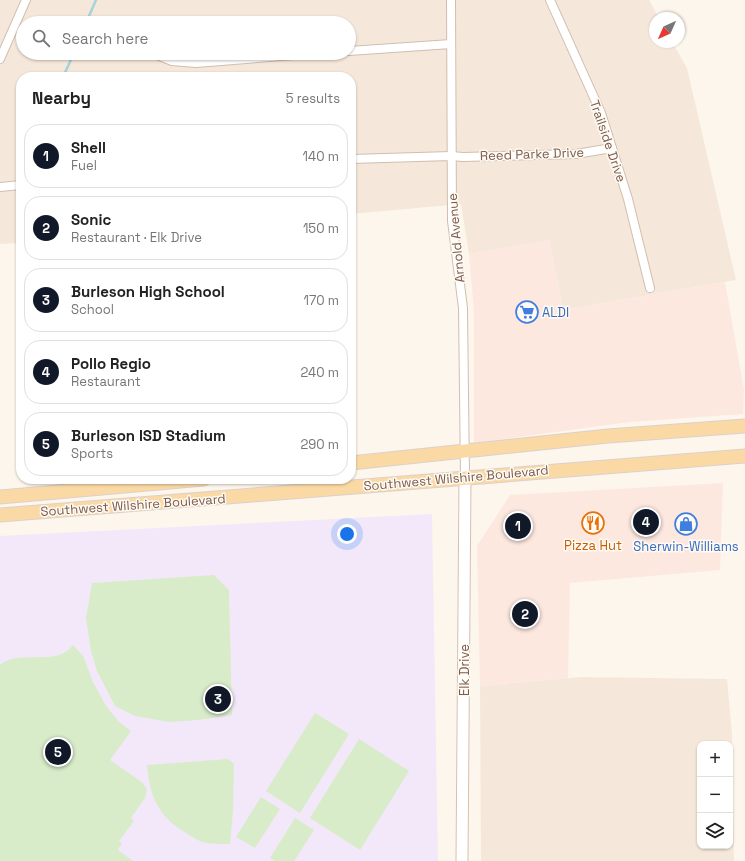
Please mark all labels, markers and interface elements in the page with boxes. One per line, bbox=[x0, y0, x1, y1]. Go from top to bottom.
north arrow bbox=[649, 12, 685, 48]
search box bbox=[16, 16, 356, 60]
icon: search bbox=[30, 27, 52, 49]
text: Search here bbox=[62, 29, 148, 48]
text: Nearby bbox=[32, 87, 91, 109]
text: 5 results bbox=[286, 90, 340, 107]
street label: Trailside Drive bbox=[586, 98, 630, 184]
text: Shell bbox=[71, 138, 106, 157]
street label: Reed Parke Drive bbox=[480, 144, 584, 164]
text: 1 bbox=[43, 148, 49, 165]
text: 140 m bbox=[303, 148, 339, 165]
text: Fuel bbox=[71, 157, 97, 174]
street label: Arnold Avenue bbox=[444, 193, 468, 283]
text: Sonic bbox=[71, 210, 111, 229]
text: 2 bbox=[42, 220, 50, 237]
text: 150 m bbox=[303, 220, 339, 237]
text: Restaurant · Elk Drive bbox=[71, 229, 202, 246]
text: Burleson High School bbox=[71, 282, 225, 301]
text: 3 bbox=[42, 292, 50, 309]
text: 170 m bbox=[303, 292, 339, 309]
supermarket icon: ALDI bbox=[514, 299, 540, 325]
text: School bbox=[71, 301, 114, 318]
place label: ALDI bbox=[542, 304, 569, 321]
text: Pollo Regio bbox=[71, 354, 151, 373]
text: 4 bbox=[42, 364, 50, 381]
text: 240 m bbox=[301, 364, 339, 381]
text: Restaurant bbox=[71, 373, 141, 390]
text: Burleson ISD Stadium bbox=[71, 426, 226, 445]
text: 5 bbox=[42, 436, 50, 453]
text: 290 m bbox=[300, 436, 339, 453]
text: Sports bbox=[71, 445, 113, 462]
street label: Southwest Wilshire Boulevard bbox=[363, 461, 549, 495]
street label: Southwest Wilshire Boulevard bbox=[40, 490, 226, 520]
pin: 4 bbox=[633, 507, 659, 537]
restaurant icon: Pizza Hut bbox=[580, 510, 606, 536]
pin: 1 bbox=[505, 511, 531, 541]
shop icon: Sherwin-Williams bbox=[673, 511, 699, 537]
your location bbox=[337, 524, 357, 544]
place label: Pizza Hut bbox=[564, 537, 622, 554]
place label: Sherwin-Williams bbox=[633, 538, 739, 555]
pin: 2 bbox=[512, 599, 538, 629]
street label: Elk Drive bbox=[456, 644, 473, 696]
pin: 3 bbox=[205, 684, 231, 714]
pin: 5 bbox=[45, 737, 71, 767]
map controls bbox=[697, 741, 733, 849]
button: + bbox=[697, 741, 733, 777]
button: − bbox=[697, 777, 733, 813]
button: layers bbox=[697, 813, 733, 849]

